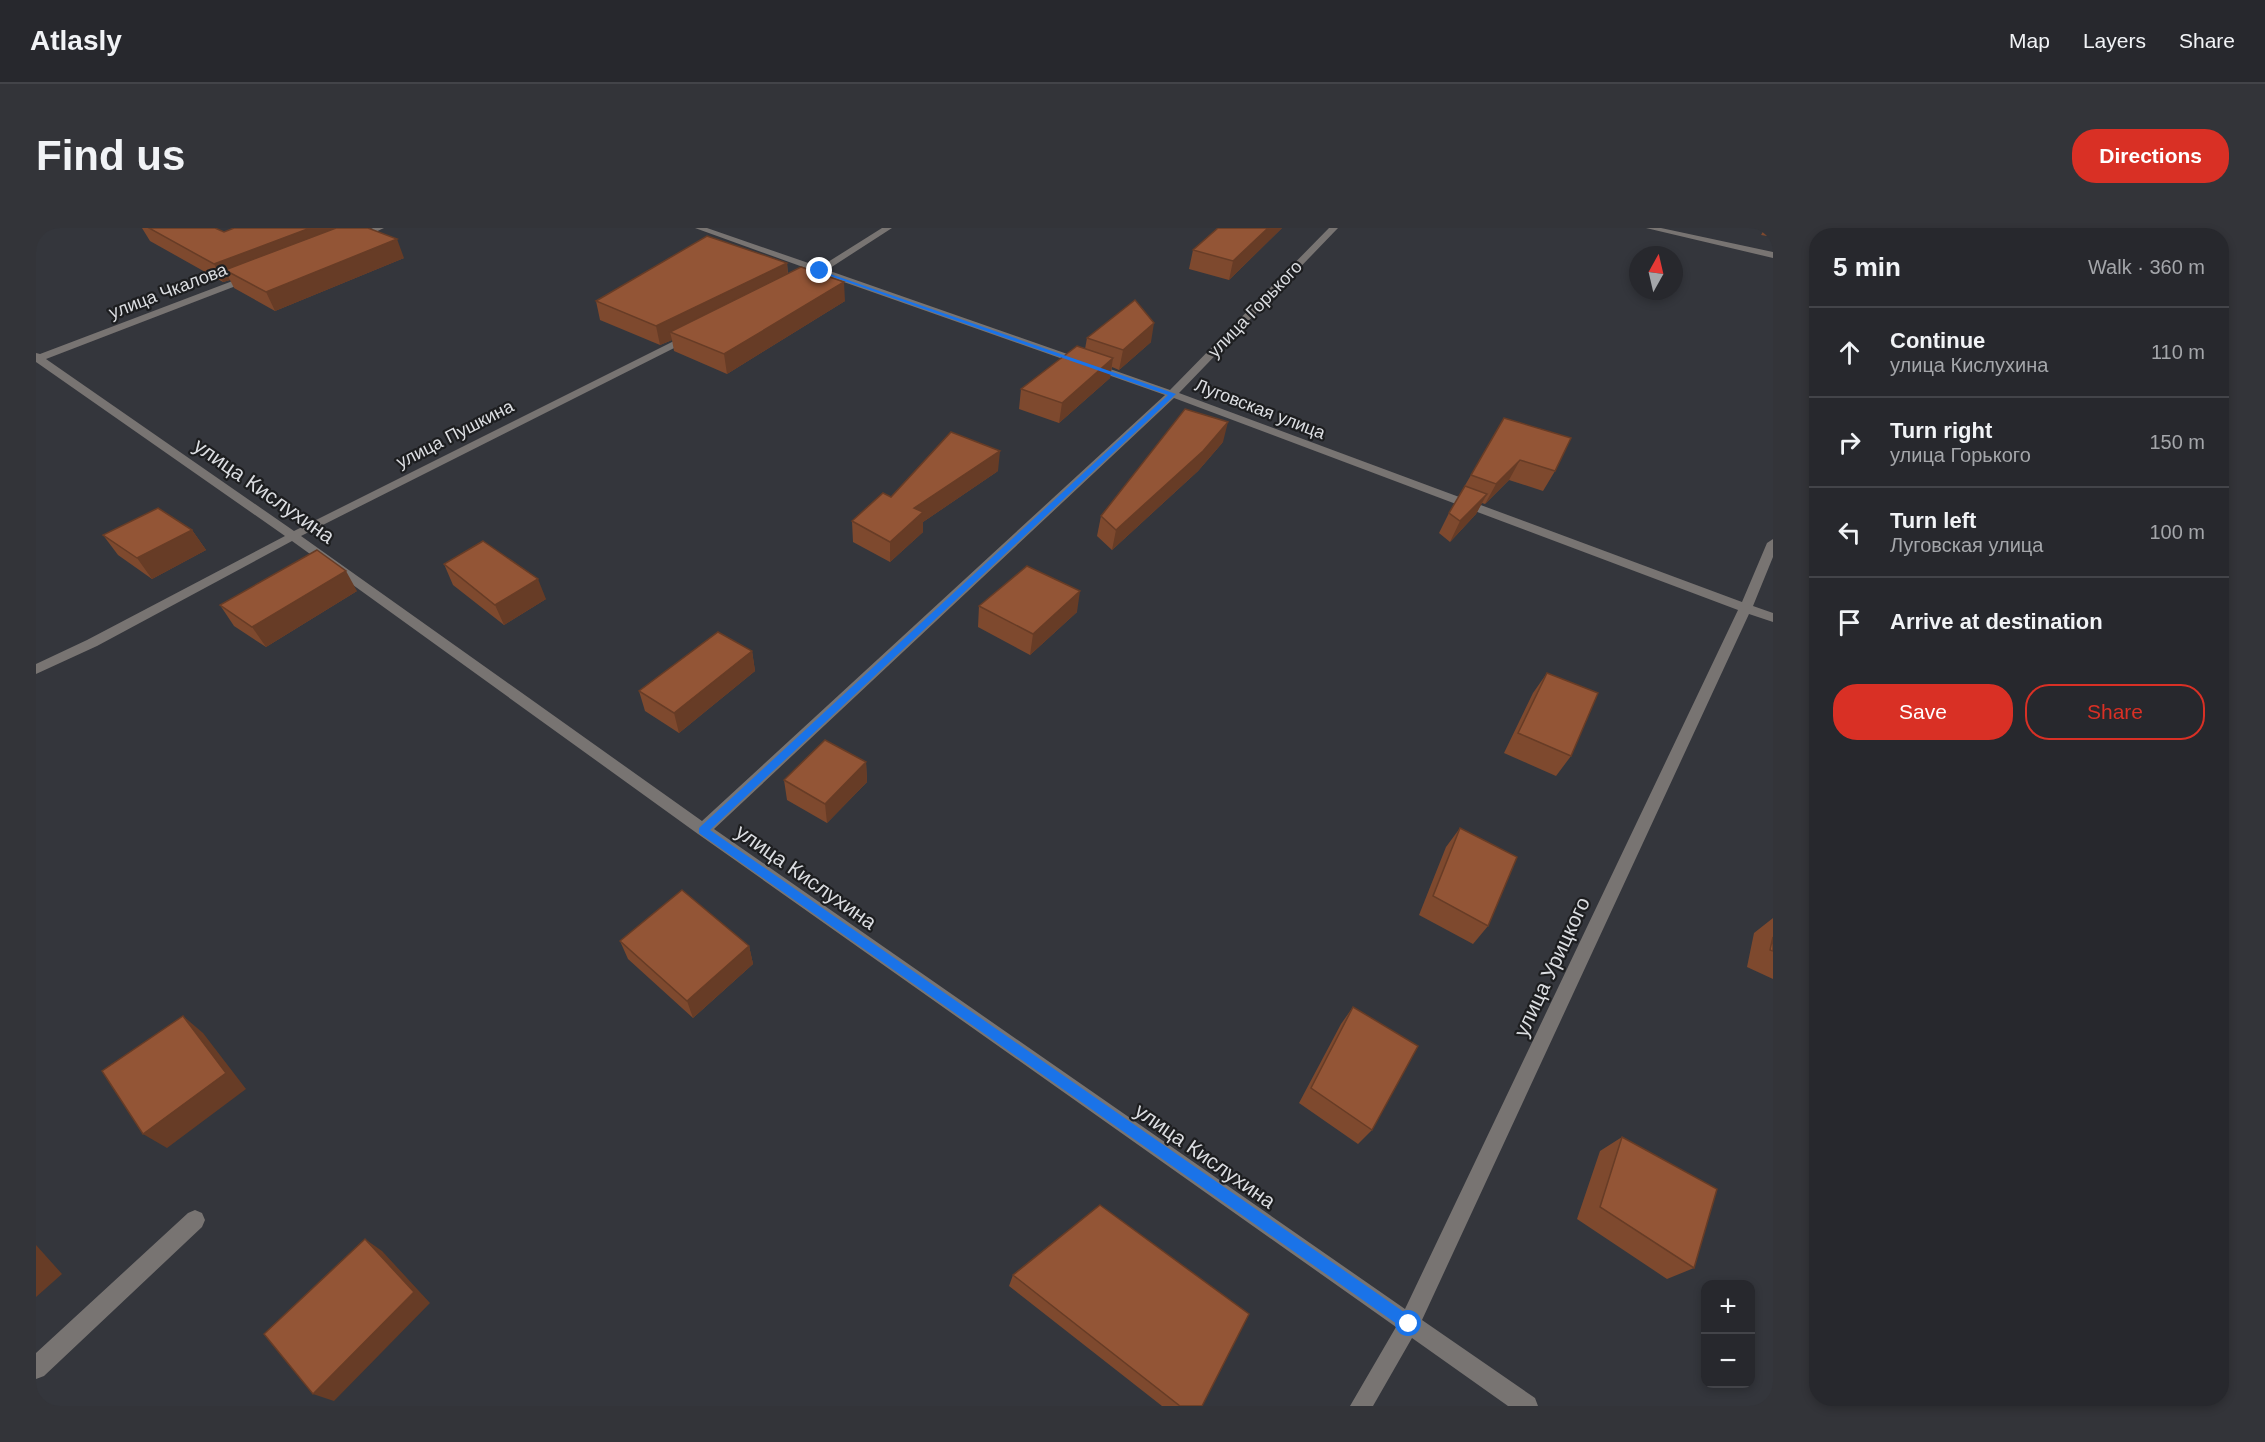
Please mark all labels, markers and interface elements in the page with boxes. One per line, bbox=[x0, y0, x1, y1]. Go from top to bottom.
text: Atlasly bbox=[30, 25, 122, 56]
text: Map bbox=[2009, 29, 2050, 52]
text: Layers bbox=[2083, 29, 2146, 52]
text: Share bbox=[2179, 29, 2235, 52]
button: Directions bbox=[2072, 129, 2229, 183]
text: Find us bbox=[36, 132, 185, 179]
north arrow bbox=[1629, 246, 1683, 300]
text: 5 min bbox=[1833, 252, 1901, 282]
street label: улица Горького bbox=[1204, 256, 1306, 362]
text: Walk · 360 m bbox=[2088, 256, 2205, 278]
route end bbox=[806, 257, 832, 283]
street label: улица Чкалова bbox=[106, 259, 231, 323]
text: Continue bbox=[1890, 328, 1985, 353]
icon: ahead bbox=[1833, 336, 1866, 369]
text: 110 m bbox=[2151, 341, 2205, 363]
text: улица Кислухина bbox=[1890, 354, 2048, 376]
street label: Луговская улица bbox=[1192, 375, 1329, 443]
street label: улица Пушкина bbox=[393, 395, 518, 472]
text: Turn right bbox=[1890, 418, 1992, 443]
icon: right bbox=[1833, 426, 1866, 459]
text: 150 m bbox=[2149, 431, 2205, 453]
street label: улица Кислухина bbox=[190, 433, 339, 548]
text: улица Горького bbox=[1890, 444, 2031, 466]
text: Turn left bbox=[1890, 508, 1976, 533]
icon: left bbox=[1833, 516, 1866, 549]
text: 100 m bbox=[2149, 521, 2205, 543]
text: Луговская улица bbox=[1890, 534, 2043, 556]
icon: arrive bbox=[1833, 606, 1866, 639]
text: Arrive at destination bbox=[1890, 609, 2103, 634]
button: Save bbox=[1833, 684, 2013, 740]
button: Share bbox=[2025, 684, 2205, 740]
street label: улица Кислухина bbox=[732, 819, 881, 934]
street label: улица Урицкого bbox=[1509, 893, 1594, 1040]
street label: улица Кислухина bbox=[1131, 1098, 1280, 1213]
map controls bbox=[1701, 1280, 1755, 1388]
button: + bbox=[1701, 1280, 1755, 1334]
route start bbox=[1395, 1310, 1421, 1336]
button: − bbox=[1701, 1334, 1755, 1388]

